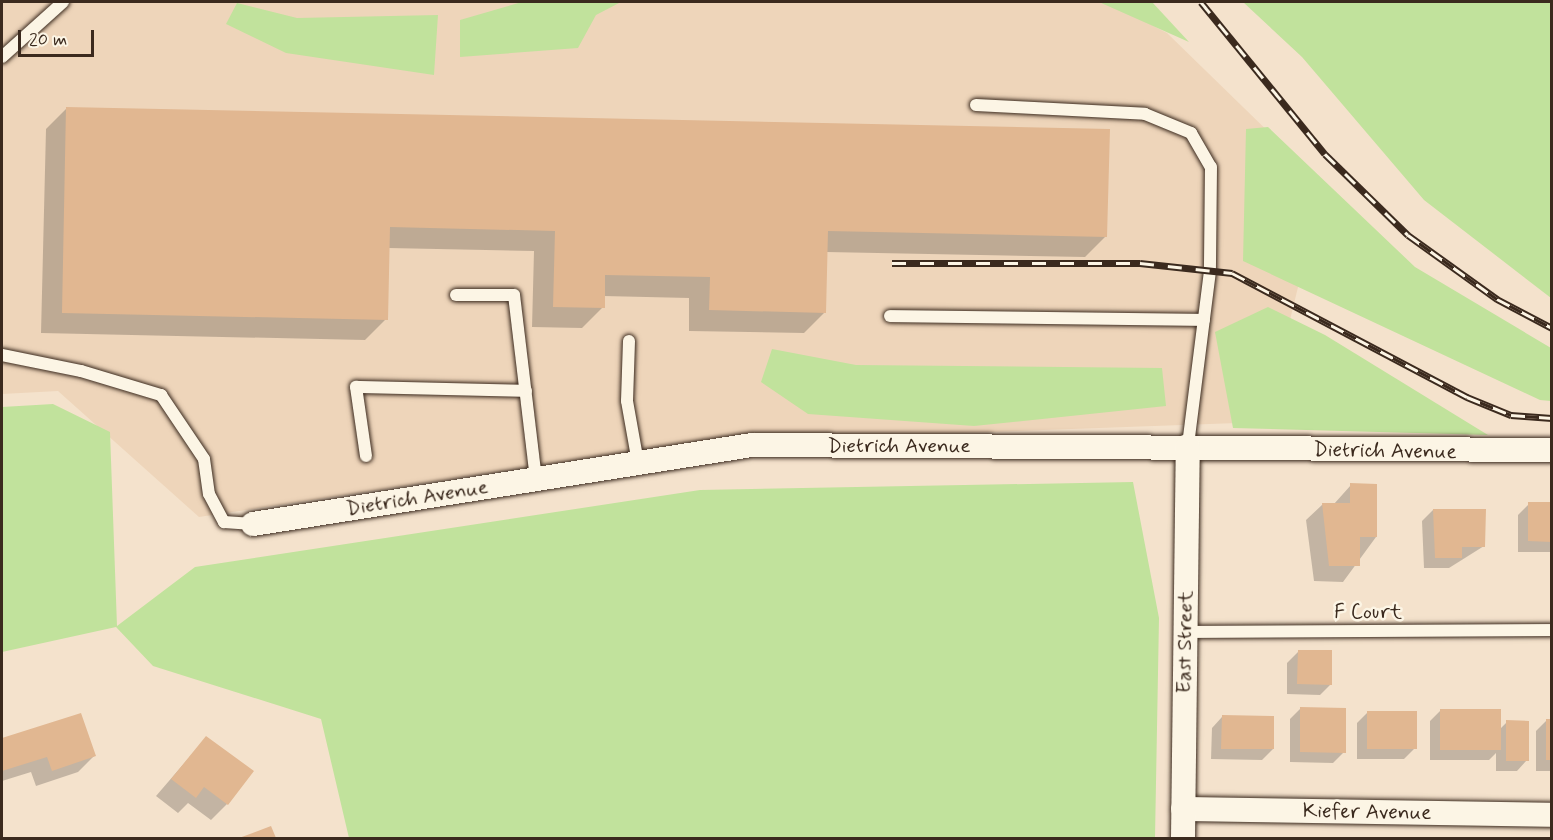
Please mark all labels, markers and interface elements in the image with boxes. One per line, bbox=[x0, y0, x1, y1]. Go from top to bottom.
scale bar bbox=[21, 18, 98, 56]
text: 20 m bbox=[29, 28, 67, 52]
street label: Dietrich Avenue bbox=[827, 433, 971, 459]
street label: Dietrich Avenue bbox=[1313, 437, 1457, 465]
street label: Dietrich Avenue bbox=[344, 474, 490, 522]
street label: East Street bbox=[1172, 590, 1198, 694]
street label: F Court bbox=[1334, 599, 1402, 625]
street label: Kiefer Avenue bbox=[1302, 798, 1432, 826]

